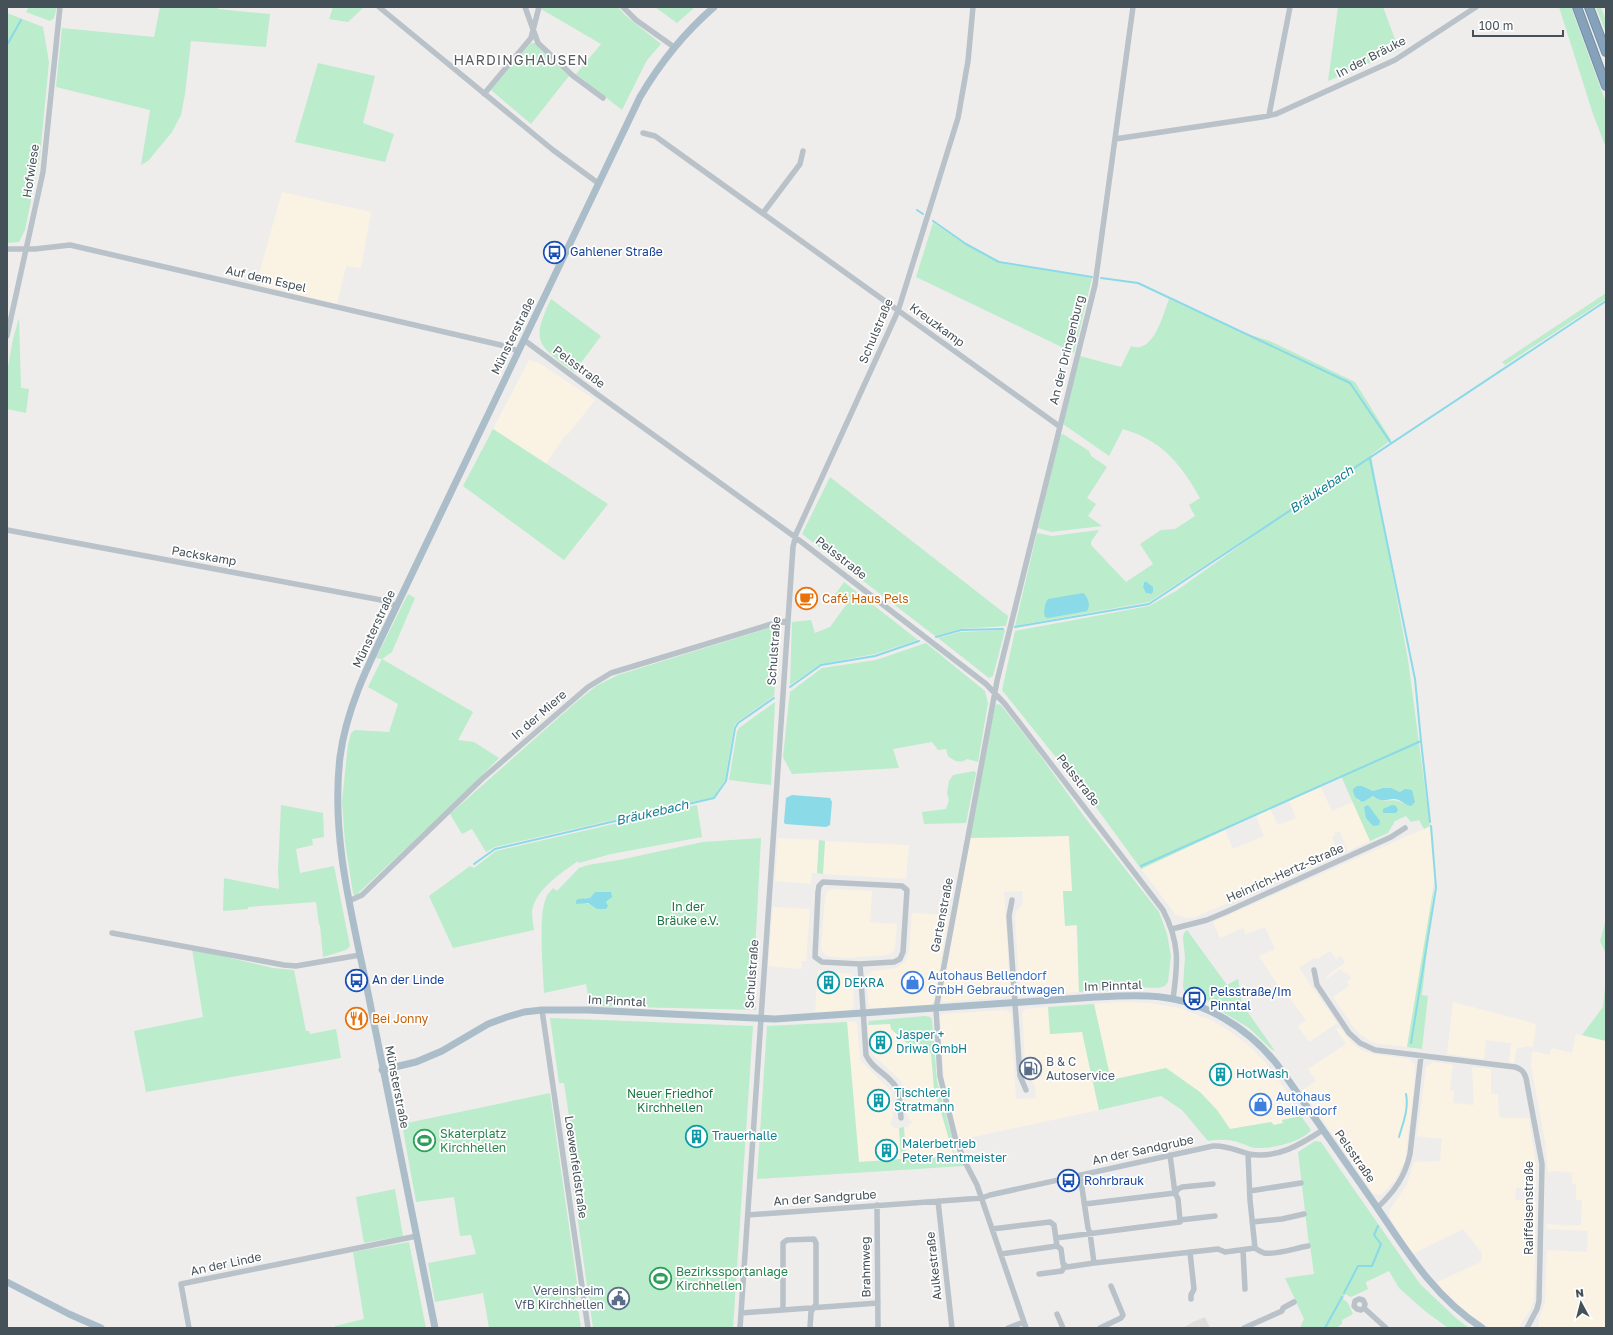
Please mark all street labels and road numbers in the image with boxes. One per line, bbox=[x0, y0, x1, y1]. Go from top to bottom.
street label: In der Bräuke bbox=[1333, 33, 1408, 81]
street label: Hofwiese bbox=[19, 143, 42, 199]
street label: Auf dem Espel bbox=[224, 262, 308, 295]
street label: An der Dringenburg bbox=[1046, 294, 1087, 406]
street label: Münsterstraße bbox=[487, 295, 538, 377]
street label: Schulstraße bbox=[855, 296, 896, 366]
street label: Kreuzkamp bbox=[907, 300, 968, 350]
street label: Pelsstraße bbox=[550, 342, 608, 391]
street label: Pelsstraße bbox=[813, 533, 870, 582]
street label: Packskamp bbox=[170, 542, 238, 569]
street label: Münsterstraße bbox=[349, 587, 398, 670]
street label: Schulstraße bbox=[764, 616, 783, 686]
street label: In der Miere bbox=[508, 687, 569, 743]
street label: Pelsstraße bbox=[1054, 751, 1103, 808]
street label: Heinrich-Hertz-Straße bbox=[1224, 840, 1346, 905]
street label: Gartenstraße bbox=[927, 876, 956, 954]
street label: Schulstraße bbox=[742, 939, 761, 1009]
street label: Im Pinntal bbox=[1083, 977, 1143, 994]
street label: Im Pinntal bbox=[587, 991, 647, 1010]
street label: Münsterstraße bbox=[382, 1044, 413, 1130]
street label: Loewenfeldstraße bbox=[562, 1115, 591, 1219]
street label: Pelsstraße bbox=[1332, 1126, 1379, 1185]
street label: An der Sandgrube bbox=[1091, 1131, 1195, 1168]
street label: Raiffeisenstraße bbox=[1521, 1161, 1536, 1255]
street label: An der Sandgrube bbox=[773, 1186, 877, 1209]
street label: Aulkestraße bbox=[922, 1231, 945, 1301]
street label: Brahmweg bbox=[857, 1236, 874, 1298]
street label: An der Linde bbox=[189, 1249, 263, 1278]

